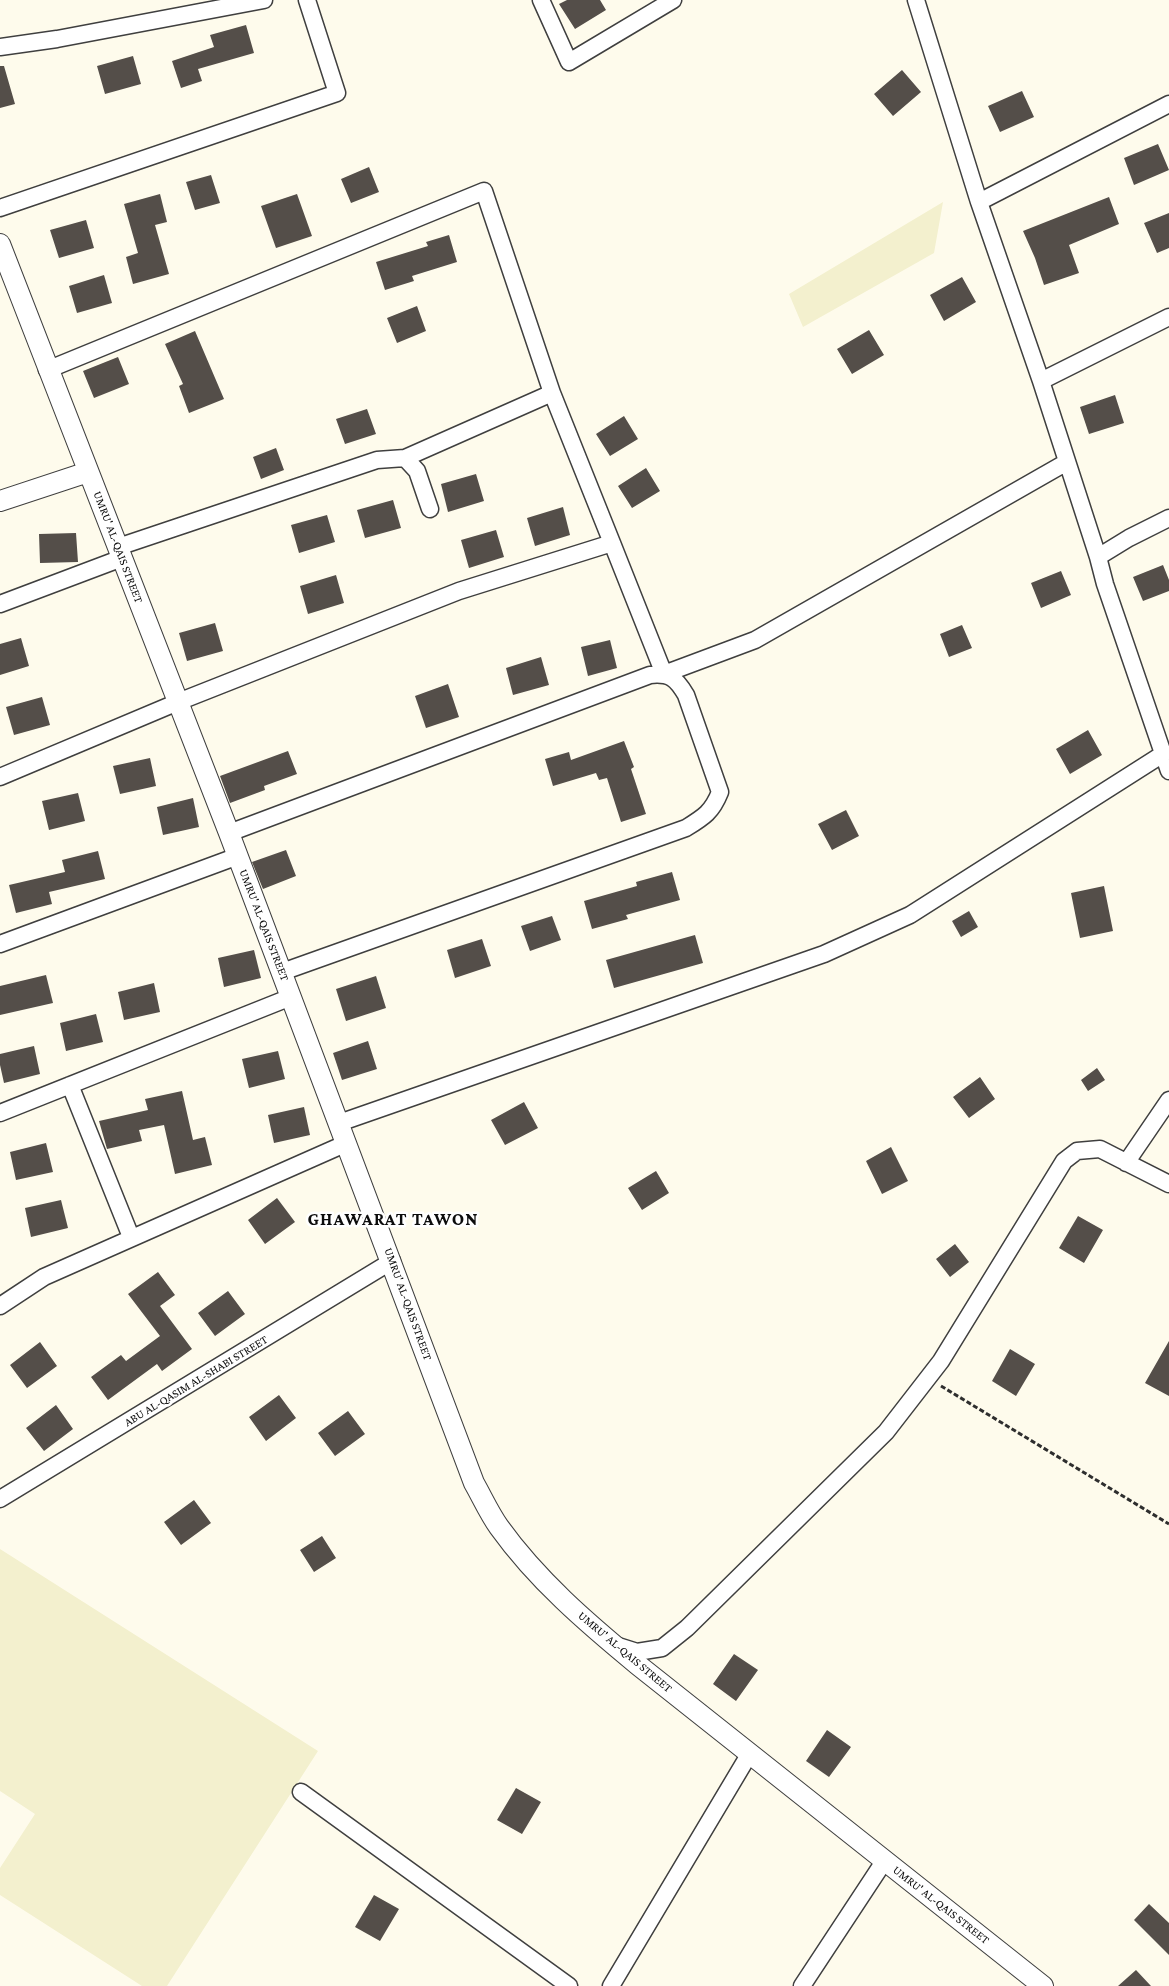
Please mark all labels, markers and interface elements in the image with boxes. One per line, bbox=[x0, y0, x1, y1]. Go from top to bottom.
street label: UMRU' AL-QAIS STREET bbox=[90, 489, 146, 605]
street label: UMRU' AL-QAIS STREET bbox=[236, 867, 292, 983]
district label: GHAWARAT TAWON bbox=[306, 1208, 480, 1230]
street label: UMRU' AL-QAIS STREET bbox=[381, 1246, 435, 1362]
street label: ABU AL-QASIM AL-SHABI STREET bbox=[122, 1332, 270, 1430]
street label: UMRU' AL-QAIS STREET bbox=[575, 1608, 675, 1696]
street label: UMRU' AL-QAIS STREET bbox=[890, 1863, 992, 1947]

